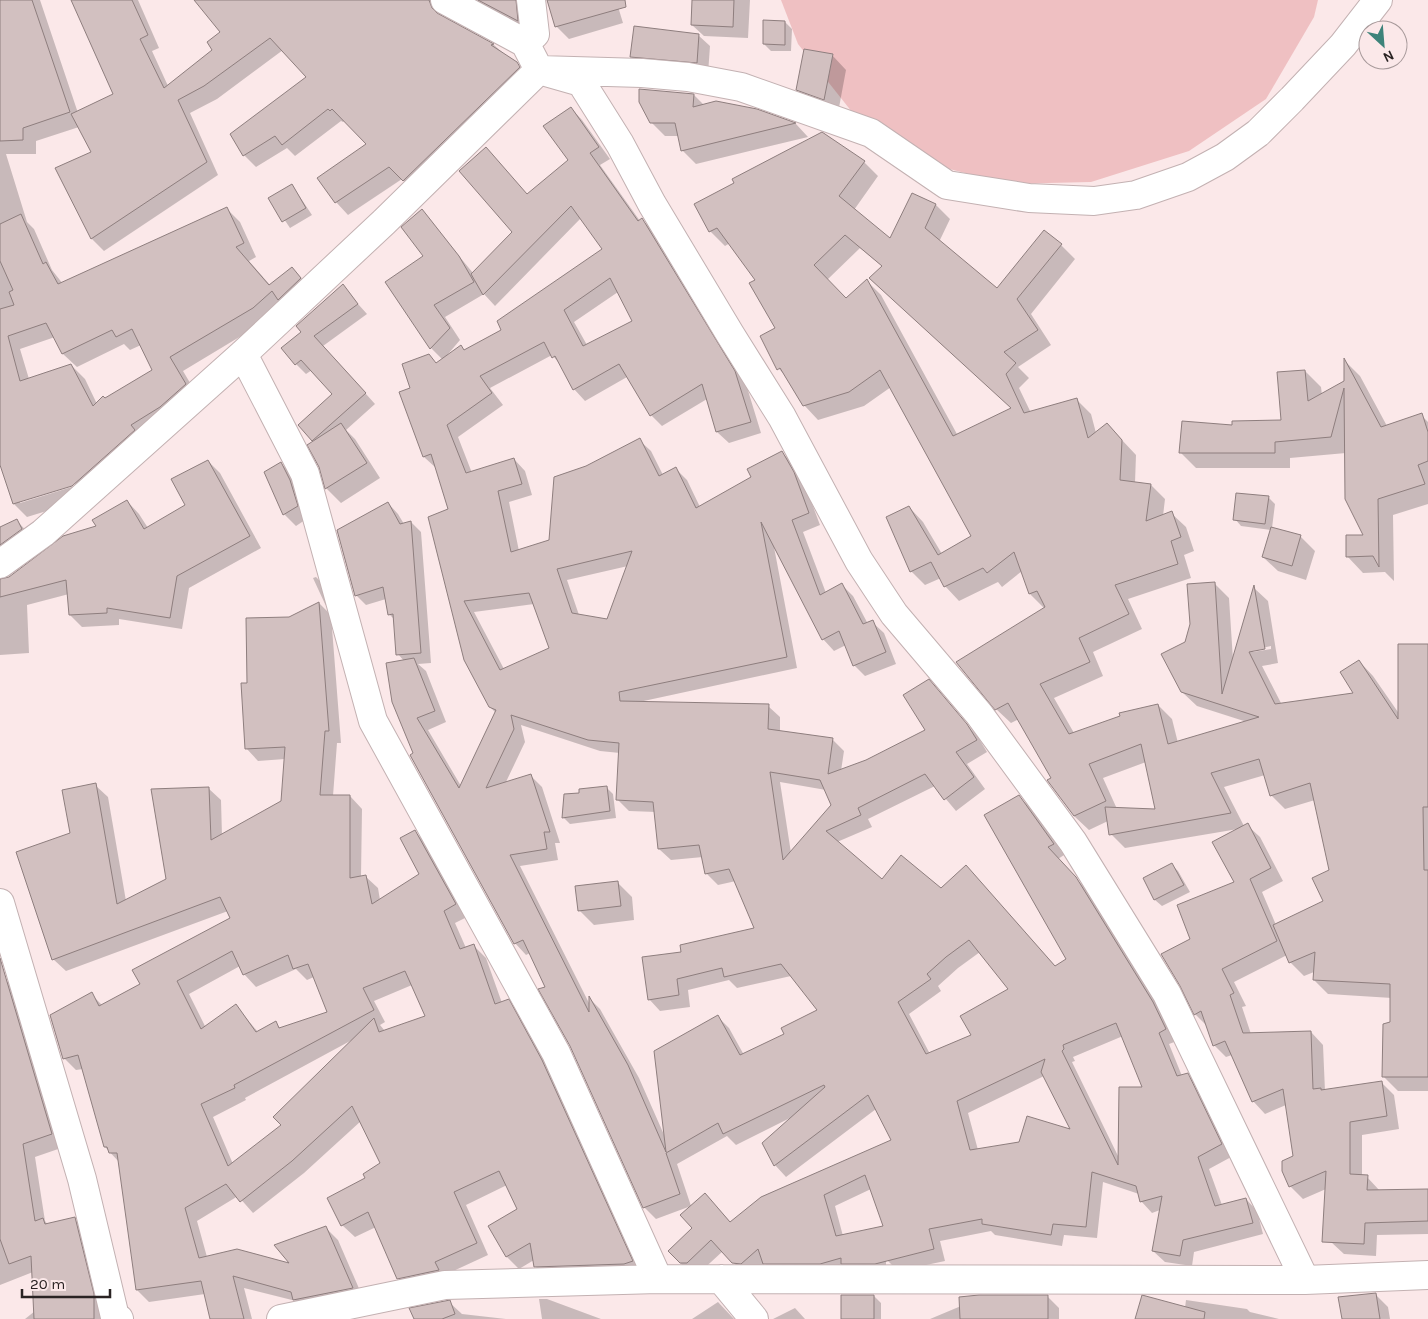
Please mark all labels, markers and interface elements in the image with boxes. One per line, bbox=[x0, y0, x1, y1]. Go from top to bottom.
north arrow bbox=[1358, 20, 1408, 70]
text: N bbox=[1380, 46, 1397, 66]
scale bar bbox=[22, 1266, 110, 1298]
text: 20 m bbox=[30, 1275, 65, 1293]

